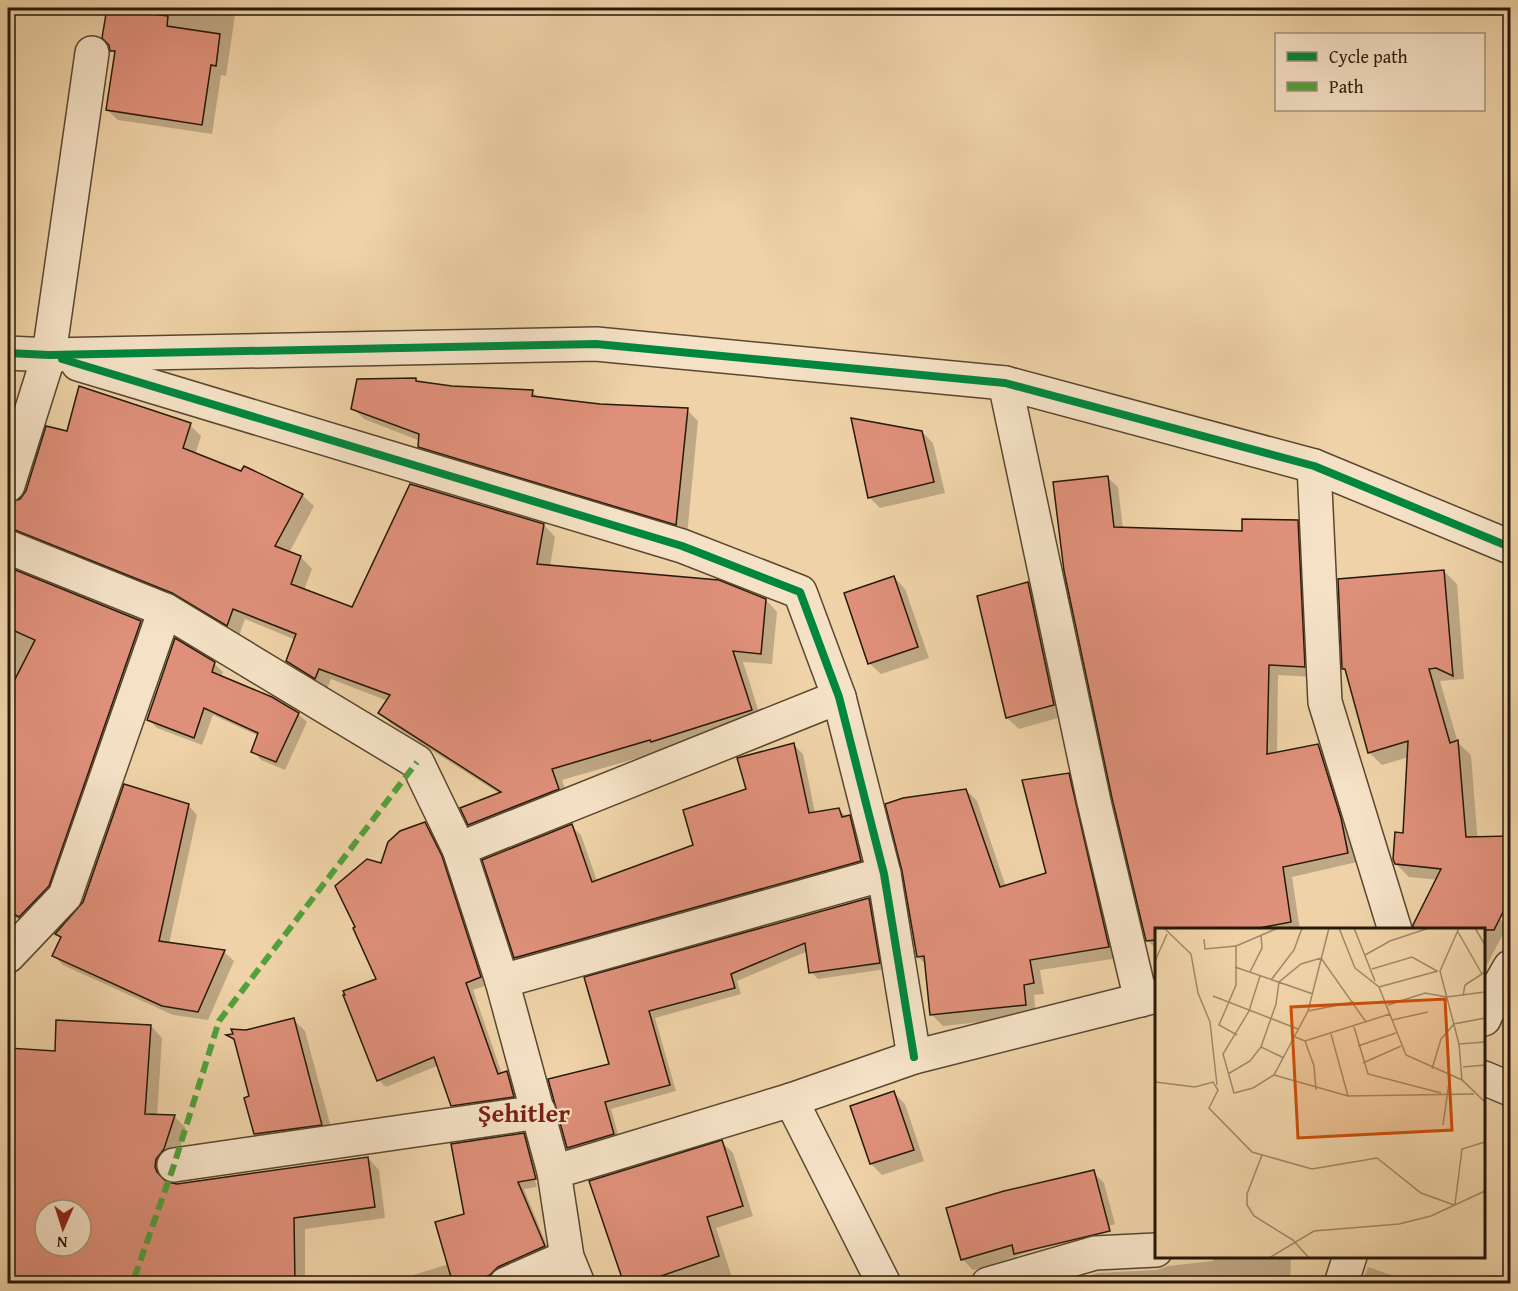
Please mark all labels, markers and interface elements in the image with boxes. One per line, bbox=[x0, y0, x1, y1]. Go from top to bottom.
legend bbox=[1275, 33, 1485, 111]
text: Cycle path bbox=[1329, 43, 1408, 70]
text: Path bbox=[1329, 73, 1364, 100]
inset map bbox=[1155, 928, 1485, 1258]
district label: Şehitler bbox=[478, 1093, 570, 1132]
north arrow bbox=[33, 1198, 93, 1258]
text: N bbox=[56, 1231, 68, 1255]

